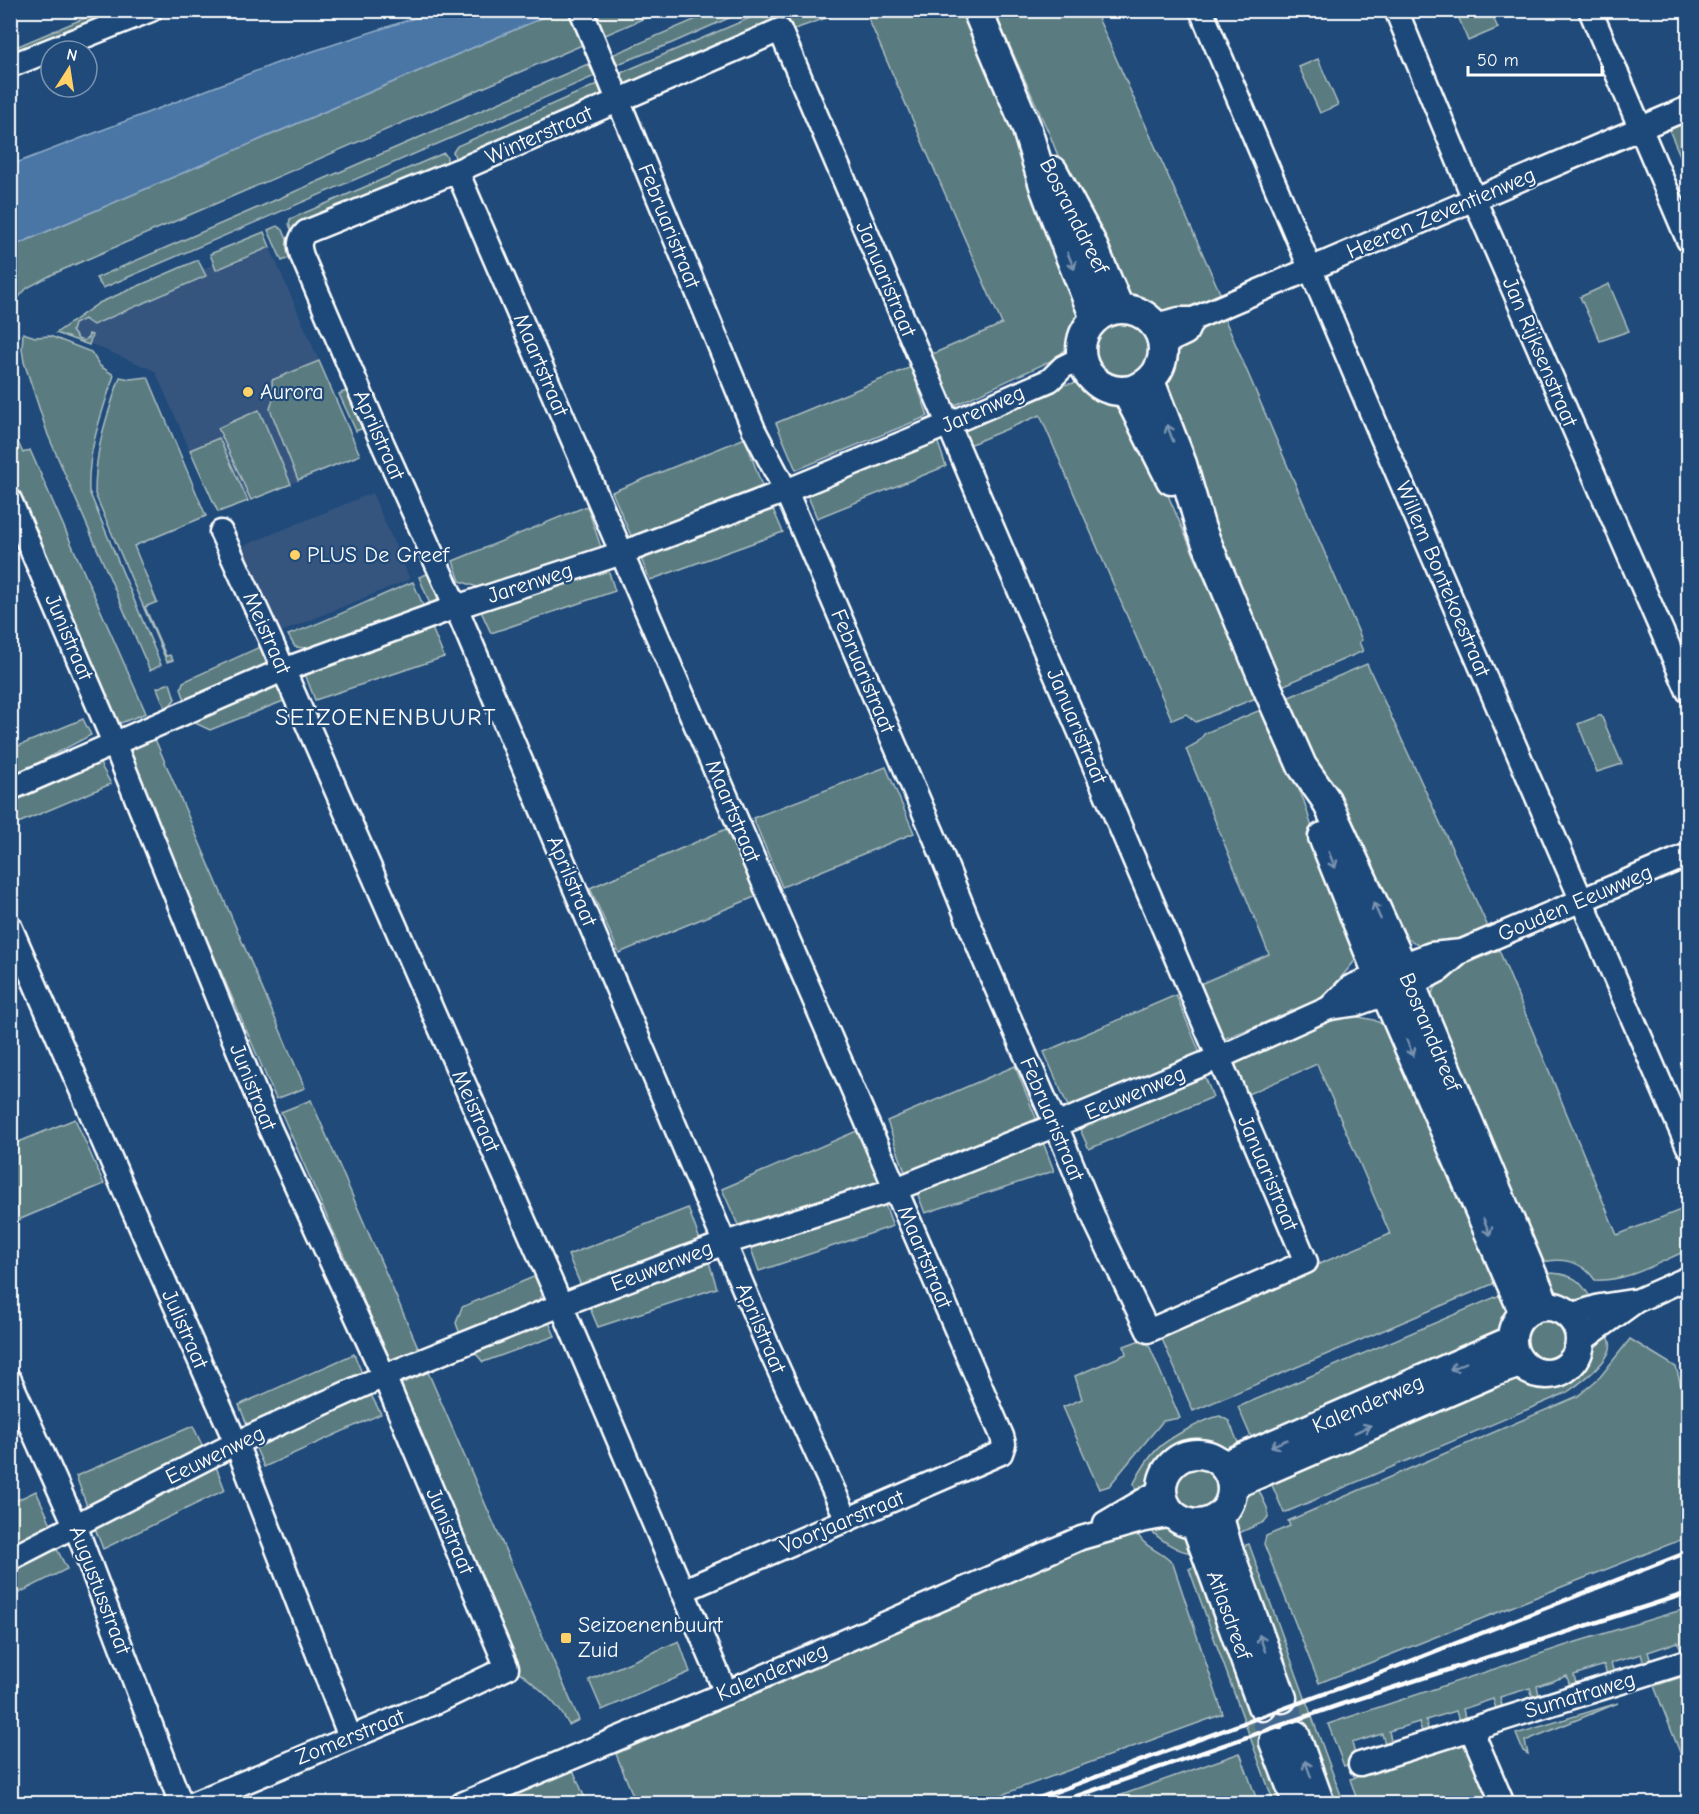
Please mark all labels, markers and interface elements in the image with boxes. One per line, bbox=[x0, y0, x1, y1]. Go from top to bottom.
north arrow bbox=[39, 39, 99, 99]
scale bar bbox=[1468, 39, 1602, 77]
text: N bbox=[65, 45, 79, 65]
text: 50 m bbox=[1477, 50, 1519, 71]
street label: Winterstraat bbox=[481, 100, 597, 170]
street label: Bosranddreef bbox=[1034, 154, 1115, 280]
street label: Februaristraat bbox=[632, 160, 706, 293]
street label: Heeren Zeventienweg bbox=[1343, 161, 1539, 265]
street label: Januaristraat bbox=[850, 217, 922, 341]
one-way arrow bbox=[1067, 252, 1078, 270]
street label: Jan Rijksenstraat bbox=[1497, 273, 1583, 431]
street label: Maartstraat bbox=[508, 310, 575, 421]
place label: Aurora bbox=[260, 379, 324, 405]
street label: Jarenweg bbox=[937, 379, 1029, 439]
marker: Aurora bbox=[241, 385, 255, 399]
street label: Aprilstraat bbox=[348, 386, 411, 485]
one-way arrow bbox=[1164, 425, 1175, 443]
street label: Willem Bontekoestraat bbox=[1390, 477, 1496, 681]
place label: PLUS De Greef bbox=[307, 542, 451, 568]
marker: PLUS De Greef bbox=[288, 548, 302, 562]
street label: Jarenweg bbox=[484, 557, 576, 609]
street label: Meistraat bbox=[237, 588, 297, 679]
street label: Junistraat bbox=[39, 590, 99, 685]
street label: Februaristraat bbox=[825, 605, 901, 738]
street label: Januaristraat bbox=[1041, 664, 1113, 788]
district label: SEIZOENENBUURT bbox=[275, 703, 497, 731]
street label: Maartstraat bbox=[700, 756, 767, 867]
street label: Aprilstraat bbox=[541, 832, 603, 931]
one-way arrow bbox=[1327, 851, 1338, 869]
street label: Gouden Eeuwweg bbox=[1494, 859, 1656, 947]
one-way arrow bbox=[1370, 903, 1382, 921]
street label: Bosranddreef bbox=[1393, 969, 1467, 1097]
one-way arrow bbox=[1404, 1038, 1416, 1056]
street label: Junistraat bbox=[224, 1040, 282, 1135]
street label: Februaristraat bbox=[1014, 1053, 1090, 1186]
street label: Eeuwenweg bbox=[1081, 1060, 1189, 1126]
street label: Meistraat bbox=[446, 1066, 506, 1157]
street label: Januaristraat bbox=[1232, 1111, 1304, 1235]
street label: Maartstraat bbox=[892, 1202, 959, 1313]
one-way arrow bbox=[1482, 1217, 1493, 1235]
street label: Eeuwenweg bbox=[607, 1235, 717, 1297]
street label: Aprilstraat bbox=[730, 1279, 792, 1378]
street label: Julistraat bbox=[156, 1285, 214, 1373]
one-way arrow bbox=[1450, 1361, 1468, 1372]
street label: Kalenderweg bbox=[1308, 1369, 1428, 1439]
street label: Eeuwenweg bbox=[161, 1420, 269, 1490]
one-way arrow bbox=[1354, 1423, 1372, 1434]
one-way arrow bbox=[1270, 1438, 1288, 1449]
street label: Junistraat bbox=[420, 1484, 480, 1579]
street label: Voorjaarstraat bbox=[776, 1484, 908, 1560]
street label: Augustusstraat bbox=[64, 1522, 137, 1659]
street label: Atlasdreef bbox=[1201, 1567, 1258, 1665]
place label: Seizoenenbuurt Zuid bbox=[578, 1612, 723, 1663]
marker: Seizoenenbuurt Zuid bbox=[559, 1631, 573, 1645]
one-way arrow bbox=[1256, 1635, 1267, 1653]
street label: Kalenderweg bbox=[712, 1637, 832, 1707]
street label: Sumatraweg bbox=[1522, 1666, 1638, 1724]
street label: Zomerstraat bbox=[292, 1703, 409, 1771]
one-way arrow bbox=[1301, 1760, 1312, 1779]

